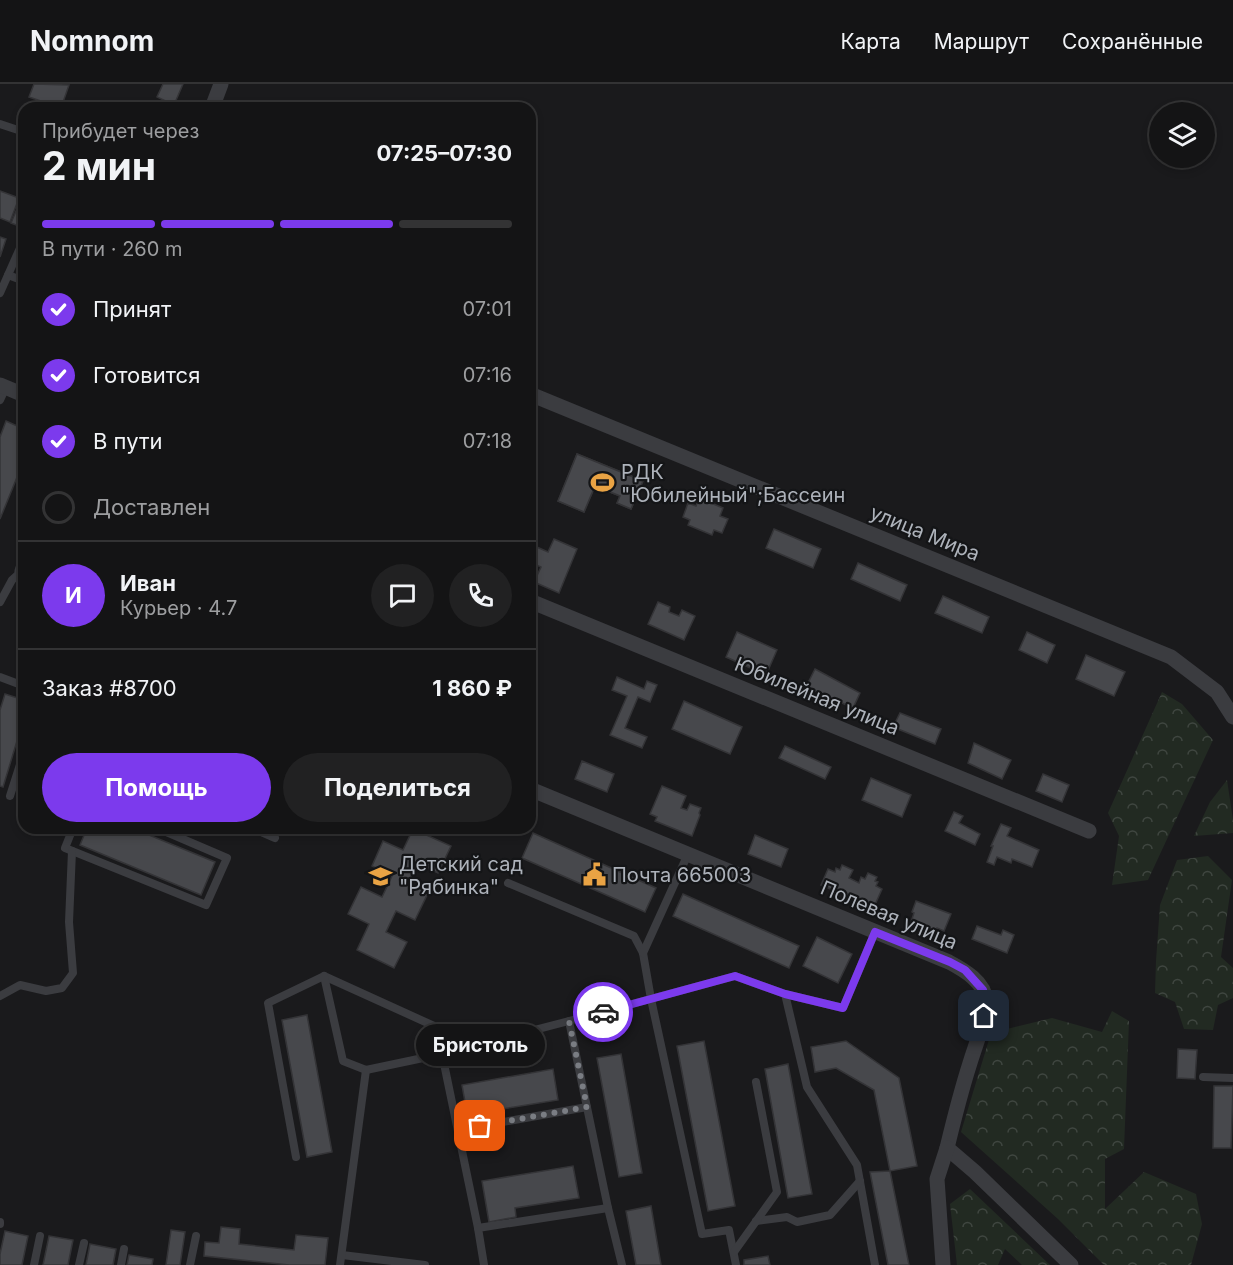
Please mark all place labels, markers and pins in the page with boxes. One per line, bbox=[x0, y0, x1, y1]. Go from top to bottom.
place label: РДК "Юбилейный";Бассеин bbox=[621, 460, 845, 507]
sports icon: РДК "Юбилейный";Бассеин bbox=[590, 470, 616, 496]
place label: Детский сад "Рябинка" bbox=[399, 852, 523, 899]
public building icon: Почта 665003 bbox=[581, 862, 607, 888]
school or university icon: Детский сад "Рябинка" bbox=[368, 863, 394, 889]
place label: Почта 665003 bbox=[612, 863, 751, 887]
pin bbox=[958, 990, 1009, 1041]
callout: Бристоль bbox=[416, 1024, 544, 1066]
pin bbox=[454, 1100, 505, 1151]

